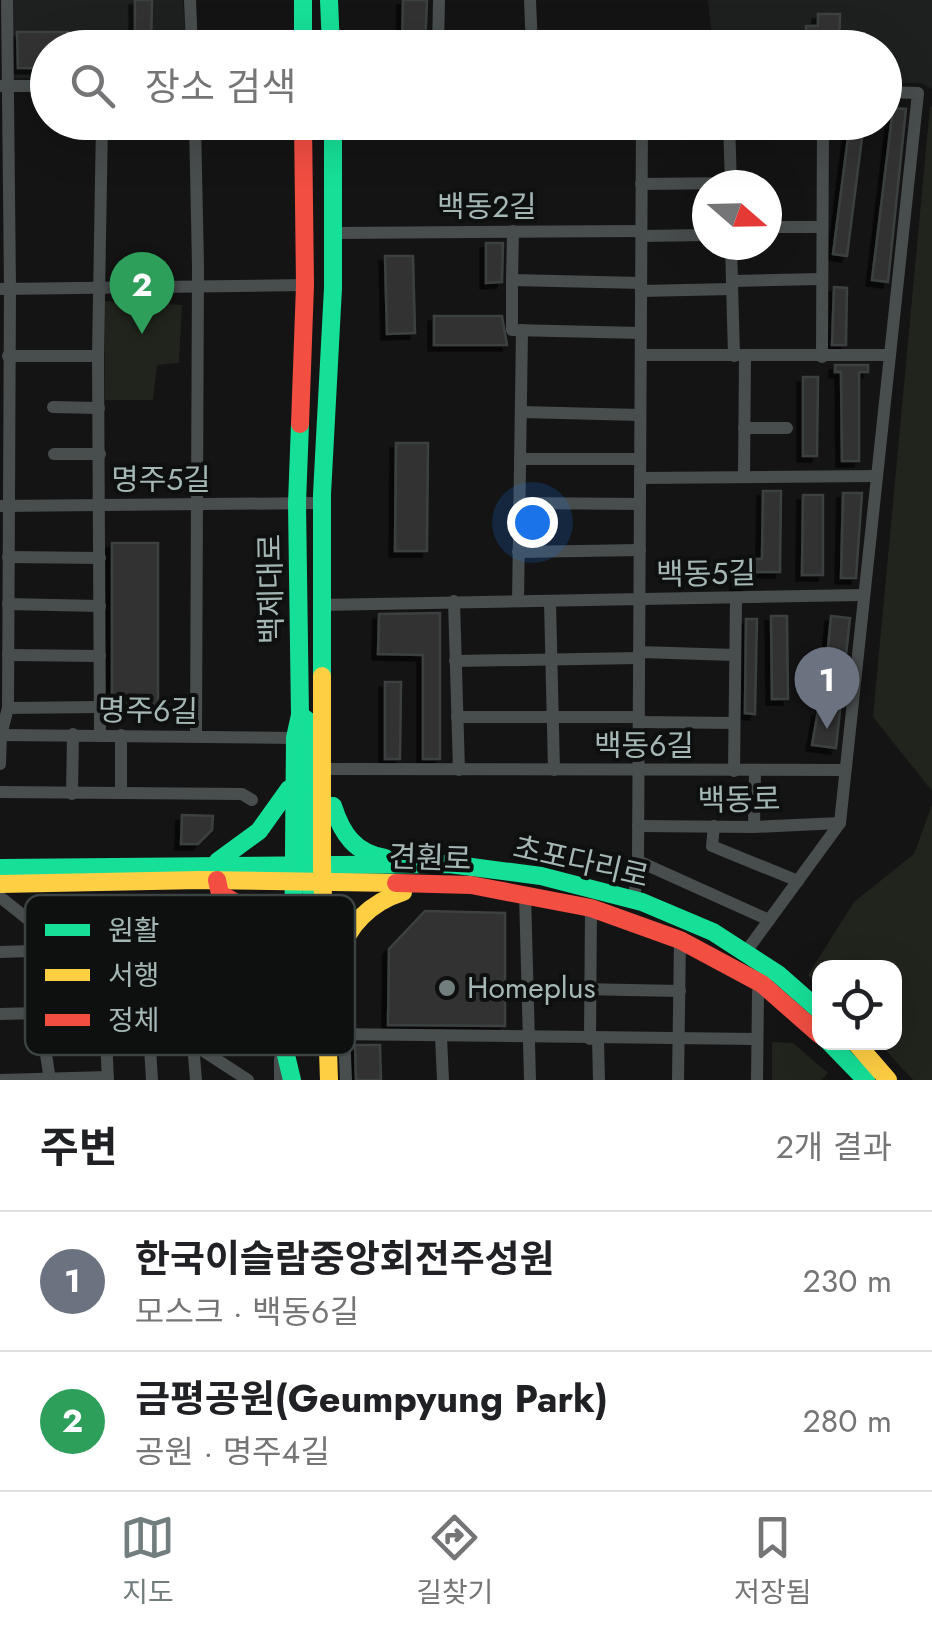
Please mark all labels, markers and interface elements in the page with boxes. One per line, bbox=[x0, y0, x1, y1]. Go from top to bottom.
search box bbox=[30, 30, 902, 140]
icon: search bbox=[65, 58, 120, 113]
text: 장소 검색 bbox=[145, 59, 296, 114]
north arrow bbox=[692, 170, 782, 260]
street label: 백동2길 bbox=[437, 185, 537, 228]
pin: 2 bbox=[110, 252, 174, 334]
street label: 명주5길 bbox=[111, 458, 211, 501]
your location bbox=[507, 497, 558, 548]
street label: 백제대로 bbox=[248, 533, 293, 645]
street label: 백동5길 bbox=[656, 551, 756, 596]
pin: 1 bbox=[794, 646, 860, 729]
street label: 명주6길 bbox=[98, 688, 198, 733]
street label: 백동6길 bbox=[594, 724, 694, 767]
street label: 백동로 bbox=[697, 777, 781, 822]
street label: 초포다리로 bbox=[509, 825, 653, 898]
street label: 견훤로 bbox=[388, 835, 472, 880]
legend bbox=[25, 895, 355, 1055]
text: 원활 bbox=[108, 910, 160, 951]
text: 서행 bbox=[108, 955, 160, 996]
map controls bbox=[812, 960, 902, 1050]
button: locate bbox=[812, 960, 902, 1050]
place label: Homeplus bbox=[467, 966, 596, 1009]
marker: Homeplus bbox=[436, 977, 458, 999]
text: 정체 bbox=[108, 1000, 160, 1041]
text: 주변 bbox=[40, 1117, 117, 1178]
text: 2개 결과 bbox=[776, 1124, 892, 1170]
text: 한국이슬람중앙회전주성원 bbox=[135, 1231, 555, 1286]
text: 1 bbox=[64, 1258, 81, 1304]
text: 230 m bbox=[803, 1258, 892, 1304]
text: 모스크 · 백동6길 bbox=[135, 1289, 359, 1335]
text: 금평공원(Geumpyung Park) bbox=[135, 1371, 608, 1426]
text: 2 bbox=[62, 1398, 83, 1444]
text: 280 m bbox=[803, 1398, 892, 1444]
text: 공원 · 명주4길 bbox=[135, 1429, 330, 1475]
tab: 지도 bbox=[120, 1510, 175, 1613]
tab: 길찾기 bbox=[416, 1510, 494, 1613]
tab: 저장됨 bbox=[734, 1510, 812, 1613]

